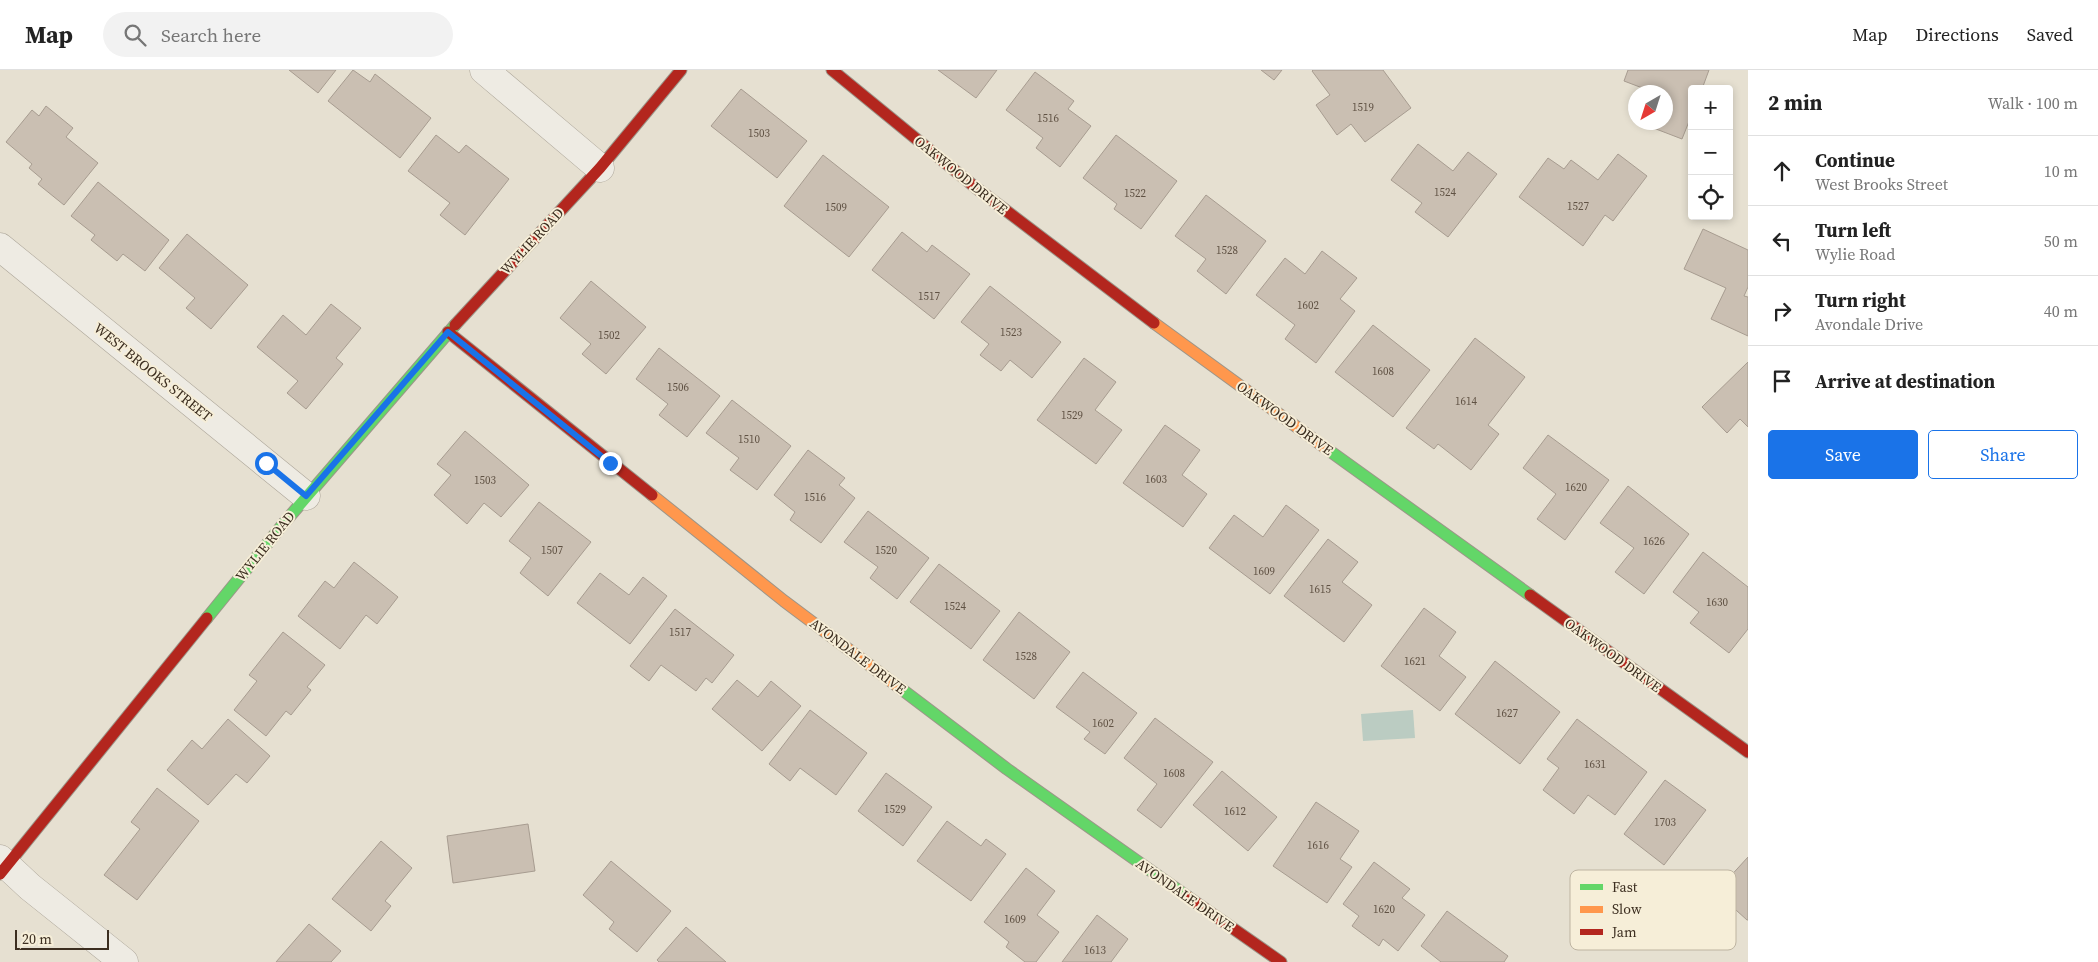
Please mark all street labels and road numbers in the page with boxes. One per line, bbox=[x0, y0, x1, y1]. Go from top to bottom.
street label: OAKWOOD DRIVE bbox=[910, 131, 1012, 219]
street label: WYLIE ROAD bbox=[496, 203, 568, 279]
street label: WEST BROOKS STREET bbox=[90, 318, 217, 426]
street label: OAKWOOD DRIVE bbox=[1233, 376, 1337, 460]
street label: WYLIE ROAD bbox=[231, 507, 299, 585]
street label: AVONDALE DRIVE bbox=[806, 613, 910, 699]
street label: OAKWOOD DRIVE bbox=[1561, 613, 1665, 697]
street label: AVONDALE DRIVE bbox=[1132, 854, 1238, 936]

